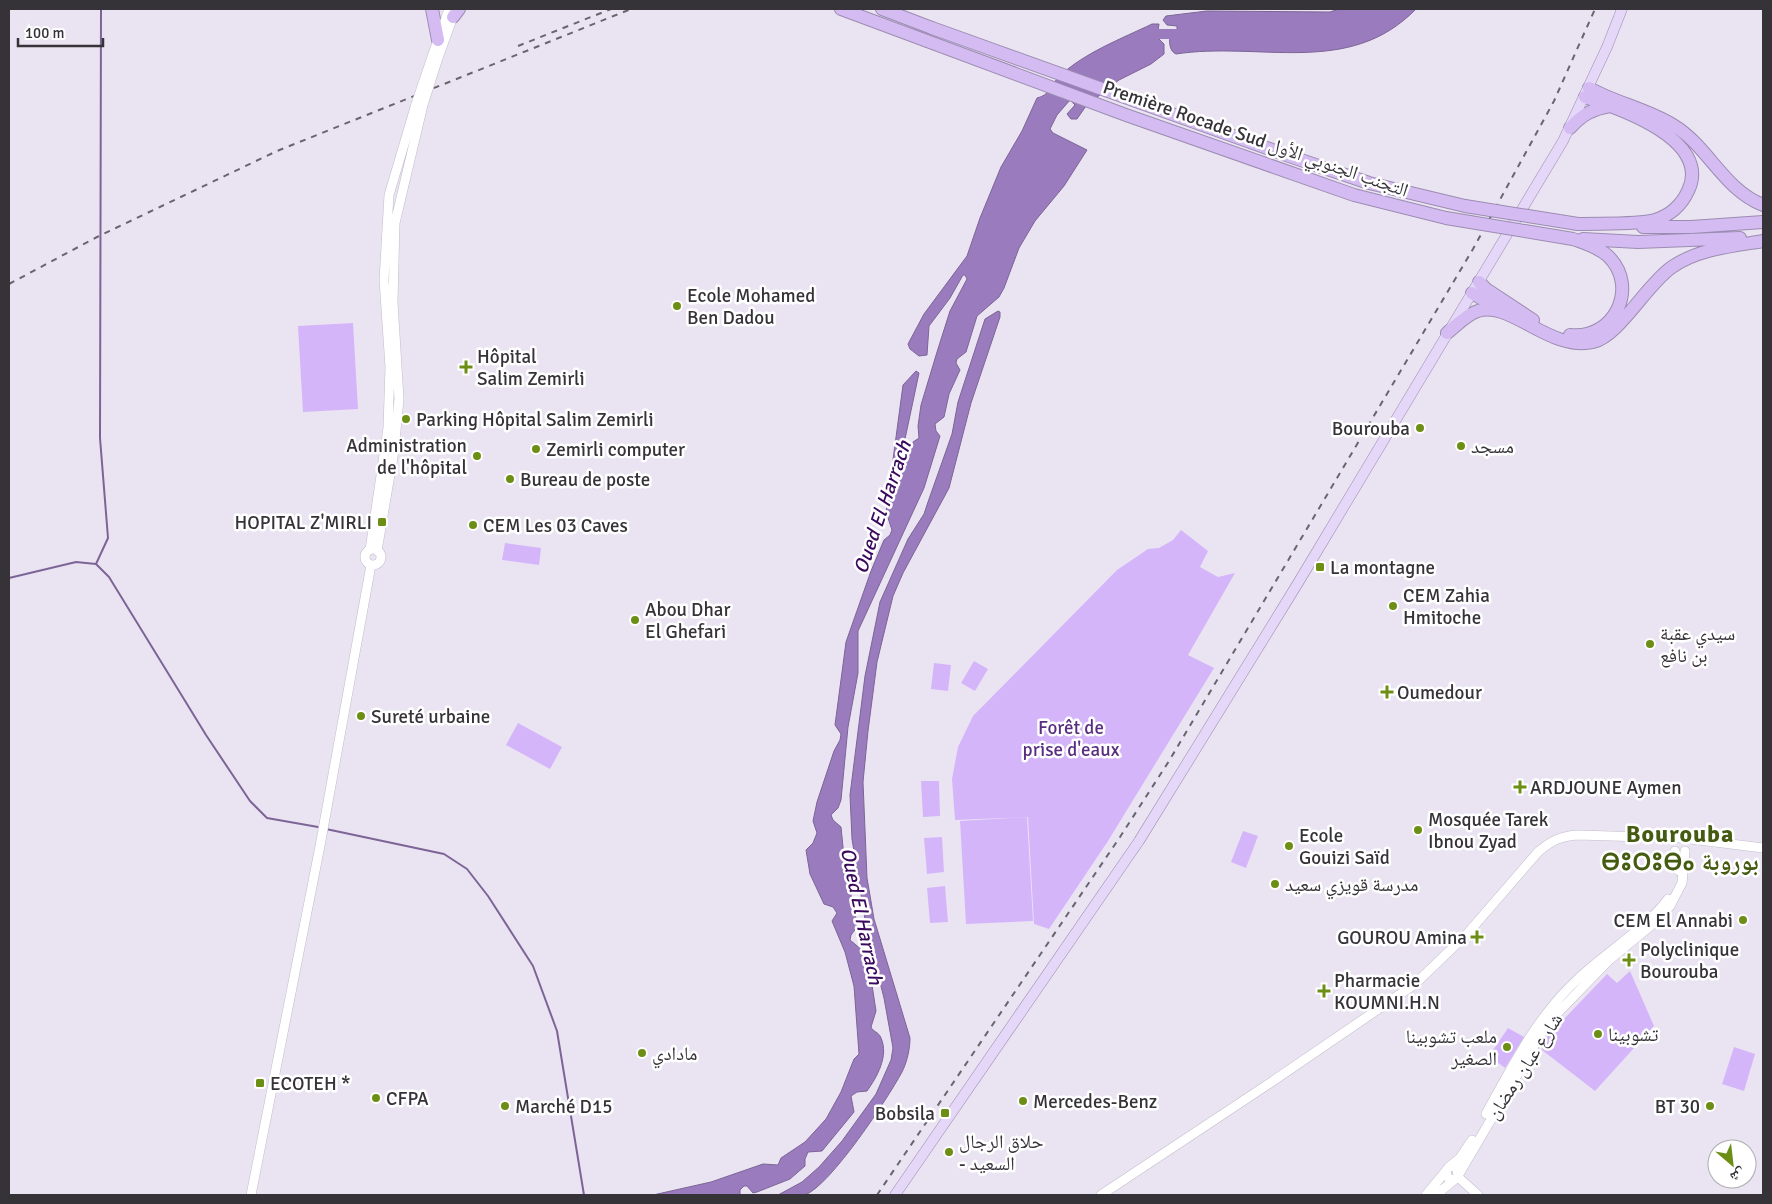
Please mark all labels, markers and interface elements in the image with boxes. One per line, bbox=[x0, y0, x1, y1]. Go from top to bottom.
scale bar bbox=[18, 15, 102, 47]
text: 100 m bbox=[25, 24, 65, 42]
street label: Première Rocade Sud التجنب الجنوبي الأول bbox=[1099, 75, 1411, 205]
place label: Ecole Mohamed Ben Dadou bbox=[687, 284, 815, 330]
marker: Ecole Mohamed Ben Dadou bbox=[671, 300, 683, 312]
place label: Hôpital Salim Zemirli bbox=[477, 345, 585, 391]
marker: Hôpital Salim Zemirli bbox=[459, 360, 473, 374]
place label: Parking Hôpital Salim Zemirli bbox=[416, 408, 654, 432]
marker: Parking Hôpital Salim Zemirli bbox=[400, 413, 412, 425]
place label: Bourouba bbox=[1332, 417, 1410, 441]
marker: Bourouba bbox=[1414, 422, 1426, 434]
place label: Administration de l'hôpital bbox=[346, 434, 467, 480]
place label: مسجد bbox=[1471, 435, 1514, 459]
water label: Oued El Harrach bbox=[848, 436, 917, 577]
place label: Zemirli computer bbox=[546, 438, 685, 462]
marker: مسجد bbox=[1455, 440, 1467, 452]
marker: Zemirli computer bbox=[530, 443, 542, 455]
marker: Administration de l'hôpital bbox=[471, 450, 483, 462]
place label: Bureau de poste bbox=[520, 468, 650, 492]
marker: Bureau de poste bbox=[504, 473, 516, 485]
place label: HOPITAL Z'MIRLI bbox=[234, 511, 372, 535]
place label: CEM Les 03 Caves bbox=[483, 514, 628, 538]
marker: HOPITAL Z'MIRLI bbox=[376, 516, 388, 528]
marker: CEM Les 03 Caves bbox=[467, 519, 479, 531]
place label: La montagne bbox=[1330, 556, 1435, 580]
marker: La montagne bbox=[1314, 561, 1326, 573]
place label: CEM Zahia Hmitoche bbox=[1403, 584, 1490, 630]
place label: Abou Dhar El Ghefari bbox=[645, 598, 730, 644]
marker: CEM Zahia Hmitoche bbox=[1387, 600, 1399, 612]
marker: Abou Dhar El Ghefari bbox=[629, 614, 641, 626]
place label: سيدي عقبة بن نافع bbox=[1660, 622, 1735, 668]
marker: سيدي عقبة بن نافع bbox=[1644, 638, 1656, 650]
place label: Oumedour bbox=[1397, 681, 1482, 705]
marker: Oumedour bbox=[1381, 686, 1393, 698]
place label: Sureté urbaine bbox=[371, 705, 490, 729]
marker: Sureté urbaine bbox=[355, 710, 367, 722]
park label: Forêt de prise d'eaux bbox=[1023, 716, 1120, 762]
place label: ARDJOUNE Aymen bbox=[1530, 776, 1682, 800]
marker: ARDJOUNE Aymen bbox=[1514, 781, 1526, 793]
place label: Mosquée Tarek Ibnou Zyad bbox=[1428, 808, 1549, 854]
district label: Bourouba ⴱⵓⵔⵓⴱⴰ بوروبة bbox=[1601, 819, 1759, 877]
place label: Ecole Gouizi Saïd bbox=[1299, 824, 1390, 870]
marker: Mosquée Tarek Ibnou Zyad bbox=[1412, 824, 1424, 836]
marker: Ecole Gouizi Saïd bbox=[1283, 840, 1295, 852]
water label: Oued El Harrach bbox=[835, 845, 888, 988]
place label: مدرسة قويزي سعيد bbox=[1285, 873, 1418, 900]
marker: مدرسة قويزي سعيد bbox=[1269, 878, 1281, 890]
place label: CEM El Annabi bbox=[1614, 909, 1733, 933]
marker: CEM El Annabi bbox=[1737, 914, 1749, 926]
place label: GOUROU Amina bbox=[1337, 926, 1467, 950]
marker: GOUROU Amina bbox=[1471, 931, 1483, 943]
place label: Polyclinique Bourouba bbox=[1640, 938, 1739, 984]
marker: Polyclinique Bourouba bbox=[1622, 953, 1636, 967]
place label: Pharmacie KOUMNI.H.N bbox=[1334, 969, 1440, 1015]
marker: Pharmacie KOUMNI.H.N bbox=[1318, 985, 1330, 997]
street label: شارع عبان رمضان bbox=[1481, 1009, 1568, 1124]
place label: تشوبينا bbox=[1608, 1023, 1659, 1047]
place label: ملعب تشوبينا الصغير bbox=[1406, 1025, 1497, 1071]
marker: تشوبينا bbox=[1592, 1028, 1604, 1040]
marker: ملعب تشوبينا الصغير bbox=[1501, 1041, 1513, 1053]
place label: مادادي bbox=[652, 1042, 697, 1069]
marker: مادادي bbox=[636, 1047, 648, 1059]
place label: ECOTEH * bbox=[270, 1072, 351, 1096]
marker: ECOTEH * bbox=[254, 1077, 266, 1089]
place label: CFPA bbox=[386, 1087, 429, 1111]
place label: Mercedes-Benz bbox=[1033, 1090, 1157, 1114]
marker: CFPA bbox=[370, 1092, 382, 1104]
place label: Marché D15 bbox=[515, 1095, 612, 1119]
marker: Mercedes-Benz bbox=[1017, 1095, 1029, 1107]
place label: BT 30 bbox=[1655, 1095, 1700, 1119]
marker: Marché D15 bbox=[499, 1100, 511, 1112]
marker: BT 30 bbox=[1704, 1100, 1716, 1112]
place label: Bobsila bbox=[875, 1102, 935, 1126]
marker: Bobsila bbox=[939, 1107, 951, 1119]
place label: حلاق الرجال - السعيد bbox=[959, 1130, 1044, 1176]
north arrow bbox=[1707, 1139, 1757, 1189]
marker: حلاق الرجال - السعيد bbox=[943, 1146, 955, 1158]
text: ش bbox=[1727, 1164, 1748, 1186]

